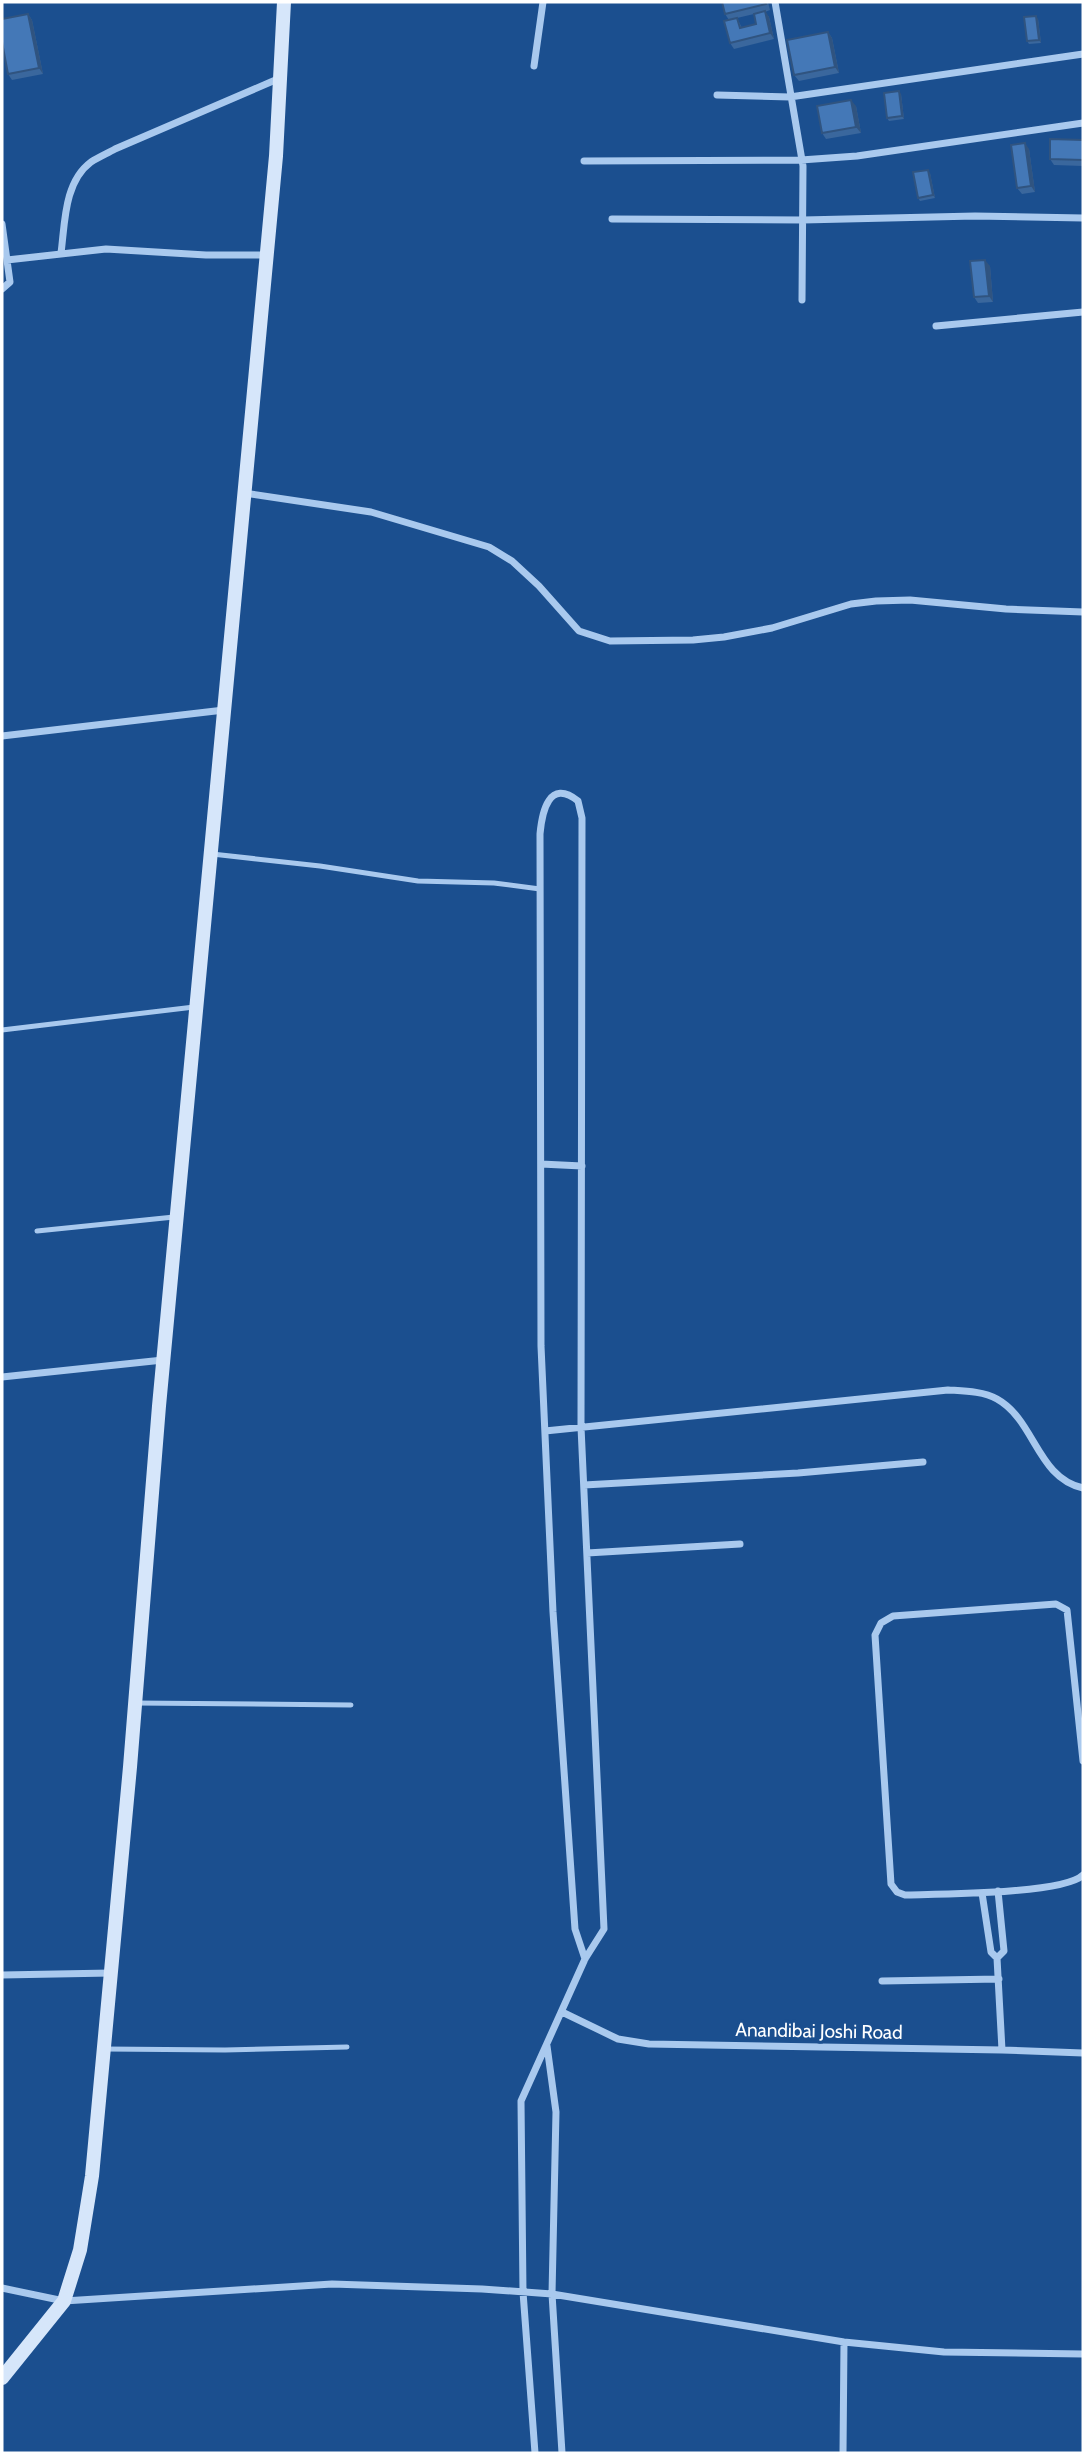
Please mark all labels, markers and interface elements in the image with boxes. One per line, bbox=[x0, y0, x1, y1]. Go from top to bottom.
street label: Anandibai Joshi Road bbox=[735, 2018, 903, 2044]

